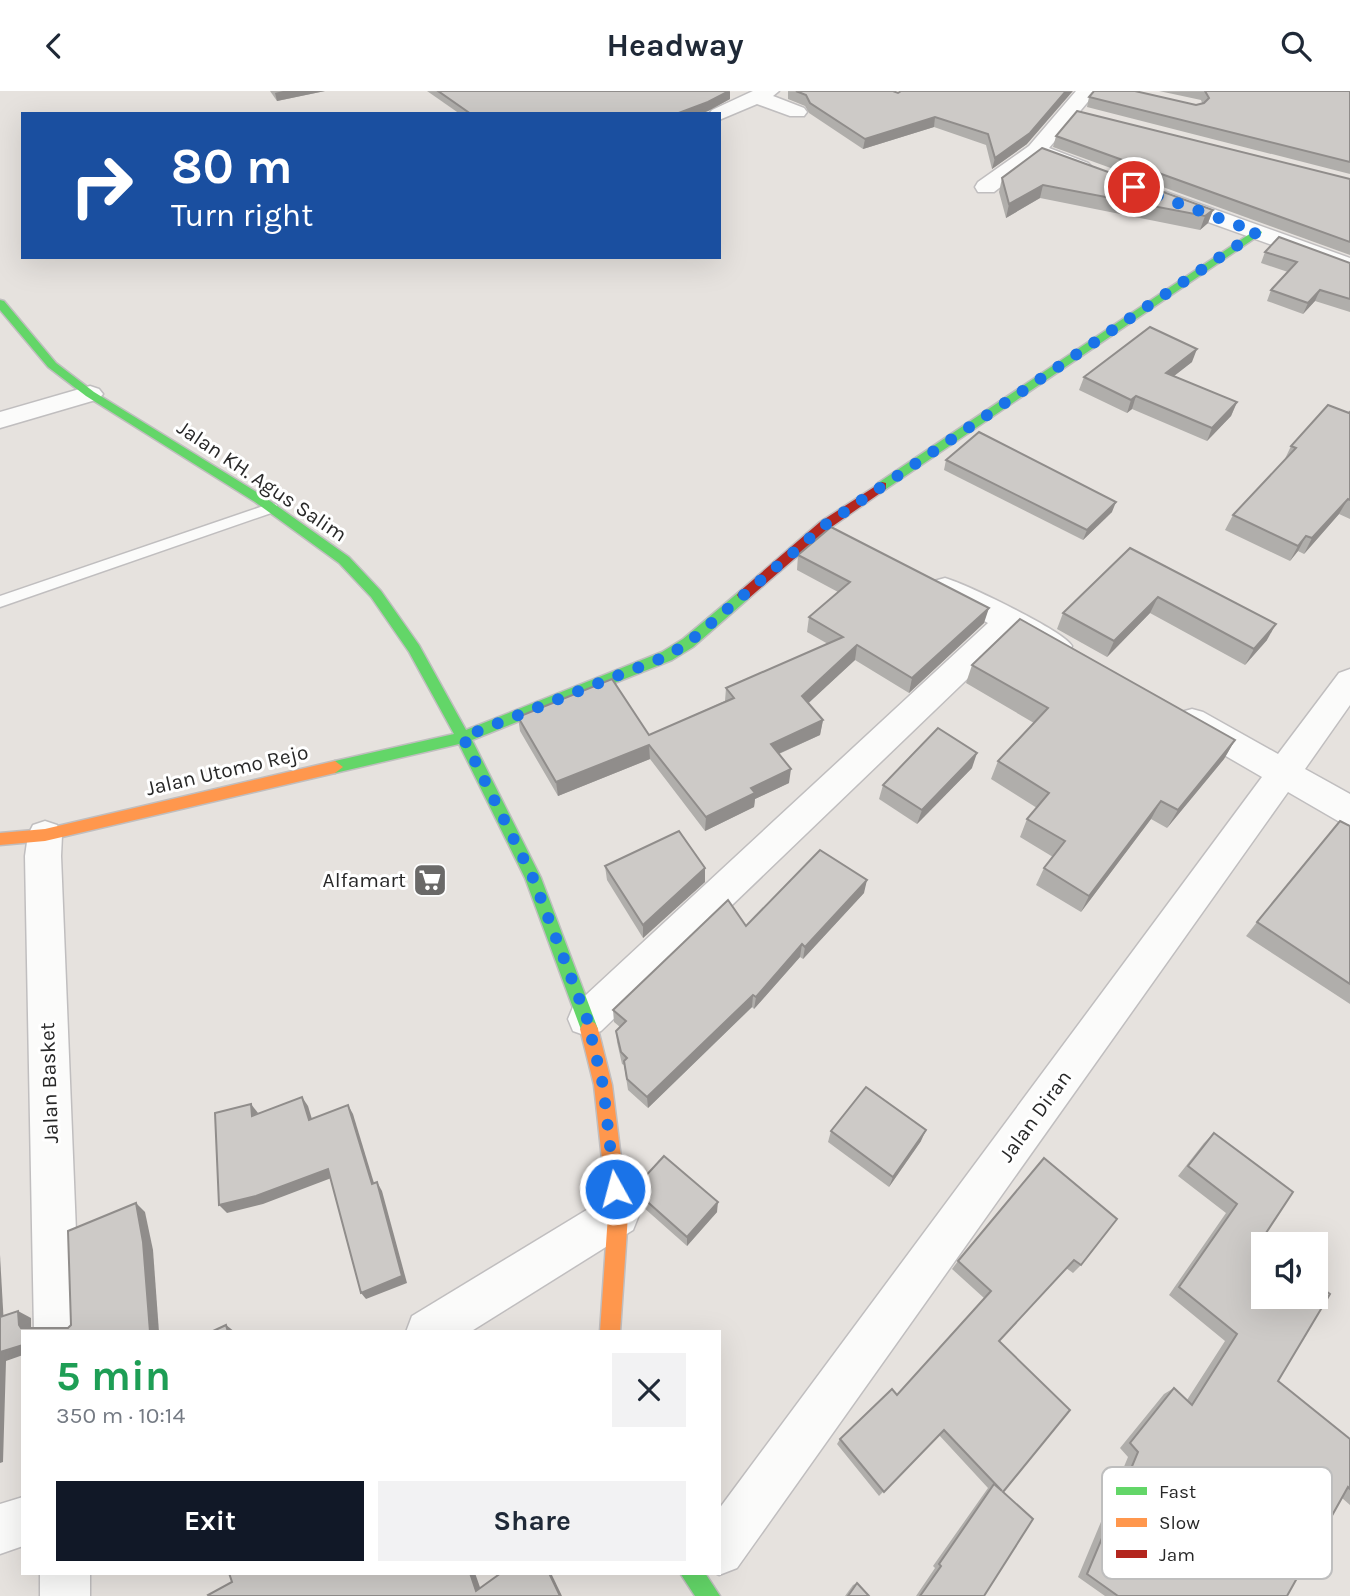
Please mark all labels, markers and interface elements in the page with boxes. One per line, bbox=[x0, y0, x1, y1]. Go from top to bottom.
icon: back bbox=[35, 27, 73, 65]
text: Headway bbox=[607, 27, 744, 64]
icon: search bbox=[1277, 27, 1315, 65]
text: 80 m bbox=[171, 138, 293, 195]
icon: right bbox=[56, 140, 147, 231]
pin bbox=[1104, 157, 1164, 217]
icon: arrive bbox=[1115, 168, 1153, 206]
text: Turn right bbox=[171, 197, 313, 234]
street label: Jalan KH. Agus Salim bbox=[173, 415, 351, 547]
street label: Jalan Utomo Rejo bbox=[143, 740, 311, 800]
supermarket icon: Alfamart bbox=[411, 861, 449, 899]
place label: Alfamart bbox=[323, 868, 406, 892]
street label: Jalan Basket bbox=[35, 1022, 63, 1144]
street label: Jalan Diran bbox=[994, 1066, 1076, 1166]
position arrow bbox=[578, 1152, 652, 1226]
map controls bbox=[1251, 1232, 1328, 1309]
button: sound bbox=[1251, 1232, 1328, 1309]
text: 5 min bbox=[56, 1351, 171, 1401]
button: close bbox=[612, 1353, 686, 1427]
text: 350 m · 10:14 bbox=[56, 1402, 185, 1429]
legend bbox=[1102, 1467, 1332, 1579]
button: Exit bbox=[56, 1481, 364, 1561]
button: Share bbox=[378, 1481, 686, 1561]
text: Fast bbox=[1159, 1481, 1196, 1503]
text: Slow bbox=[1159, 1512, 1200, 1534]
text: Jam bbox=[1159, 1544, 1195, 1566]

